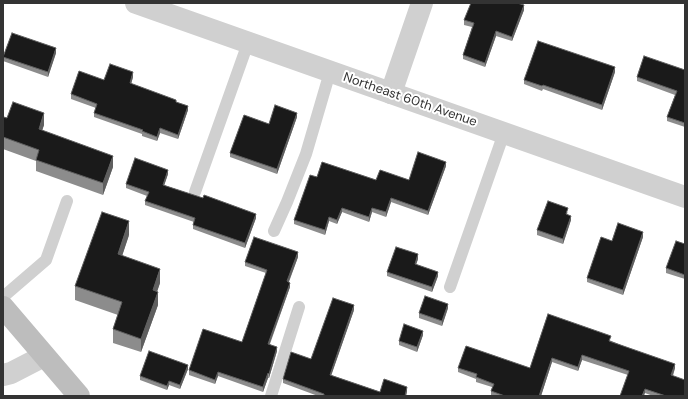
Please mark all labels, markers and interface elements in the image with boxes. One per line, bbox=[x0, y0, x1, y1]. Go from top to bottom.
street label: Northeast 60th Avenue bbox=[341, 70, 479, 130]

